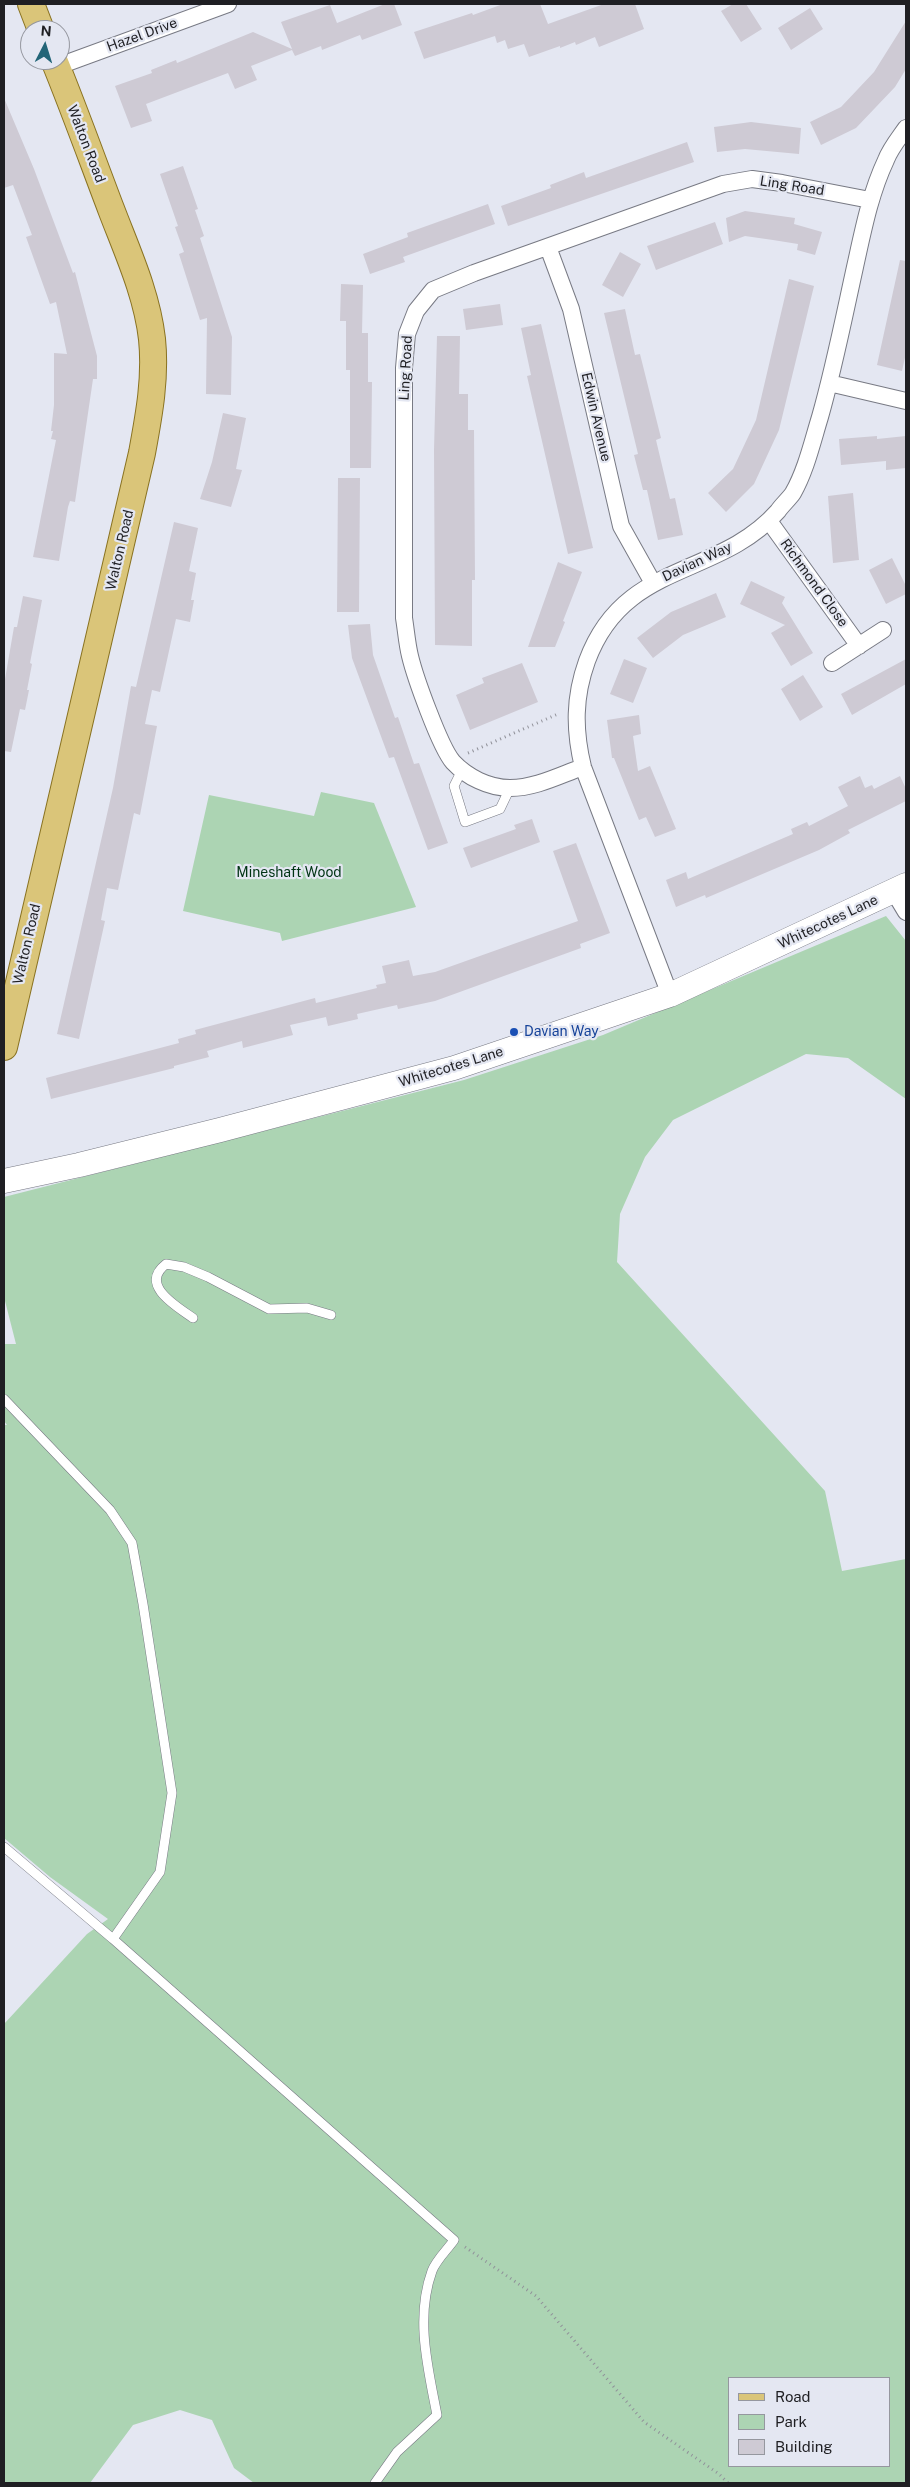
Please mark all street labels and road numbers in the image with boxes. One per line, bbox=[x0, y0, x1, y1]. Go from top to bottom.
street label: Hazel Drive bbox=[104, 14, 180, 56]
street label: Walton Road bbox=[63, 103, 109, 185]
street label: Ling Road bbox=[759, 173, 825, 199]
street label: Ling Road bbox=[396, 335, 416, 401]
street label: Edwin Avenue bbox=[578, 371, 614, 463]
street label: Walton Road bbox=[103, 508, 137, 592]
street label: Richmond Close bbox=[776, 536, 852, 630]
street label: Davian Way bbox=[660, 539, 734, 585]
street label: Whitecotes Lane bbox=[775, 891, 881, 953]
street label: Walton Road bbox=[10, 902, 44, 986]
street label: Whitecotes Lane bbox=[397, 1043, 505, 1091]

